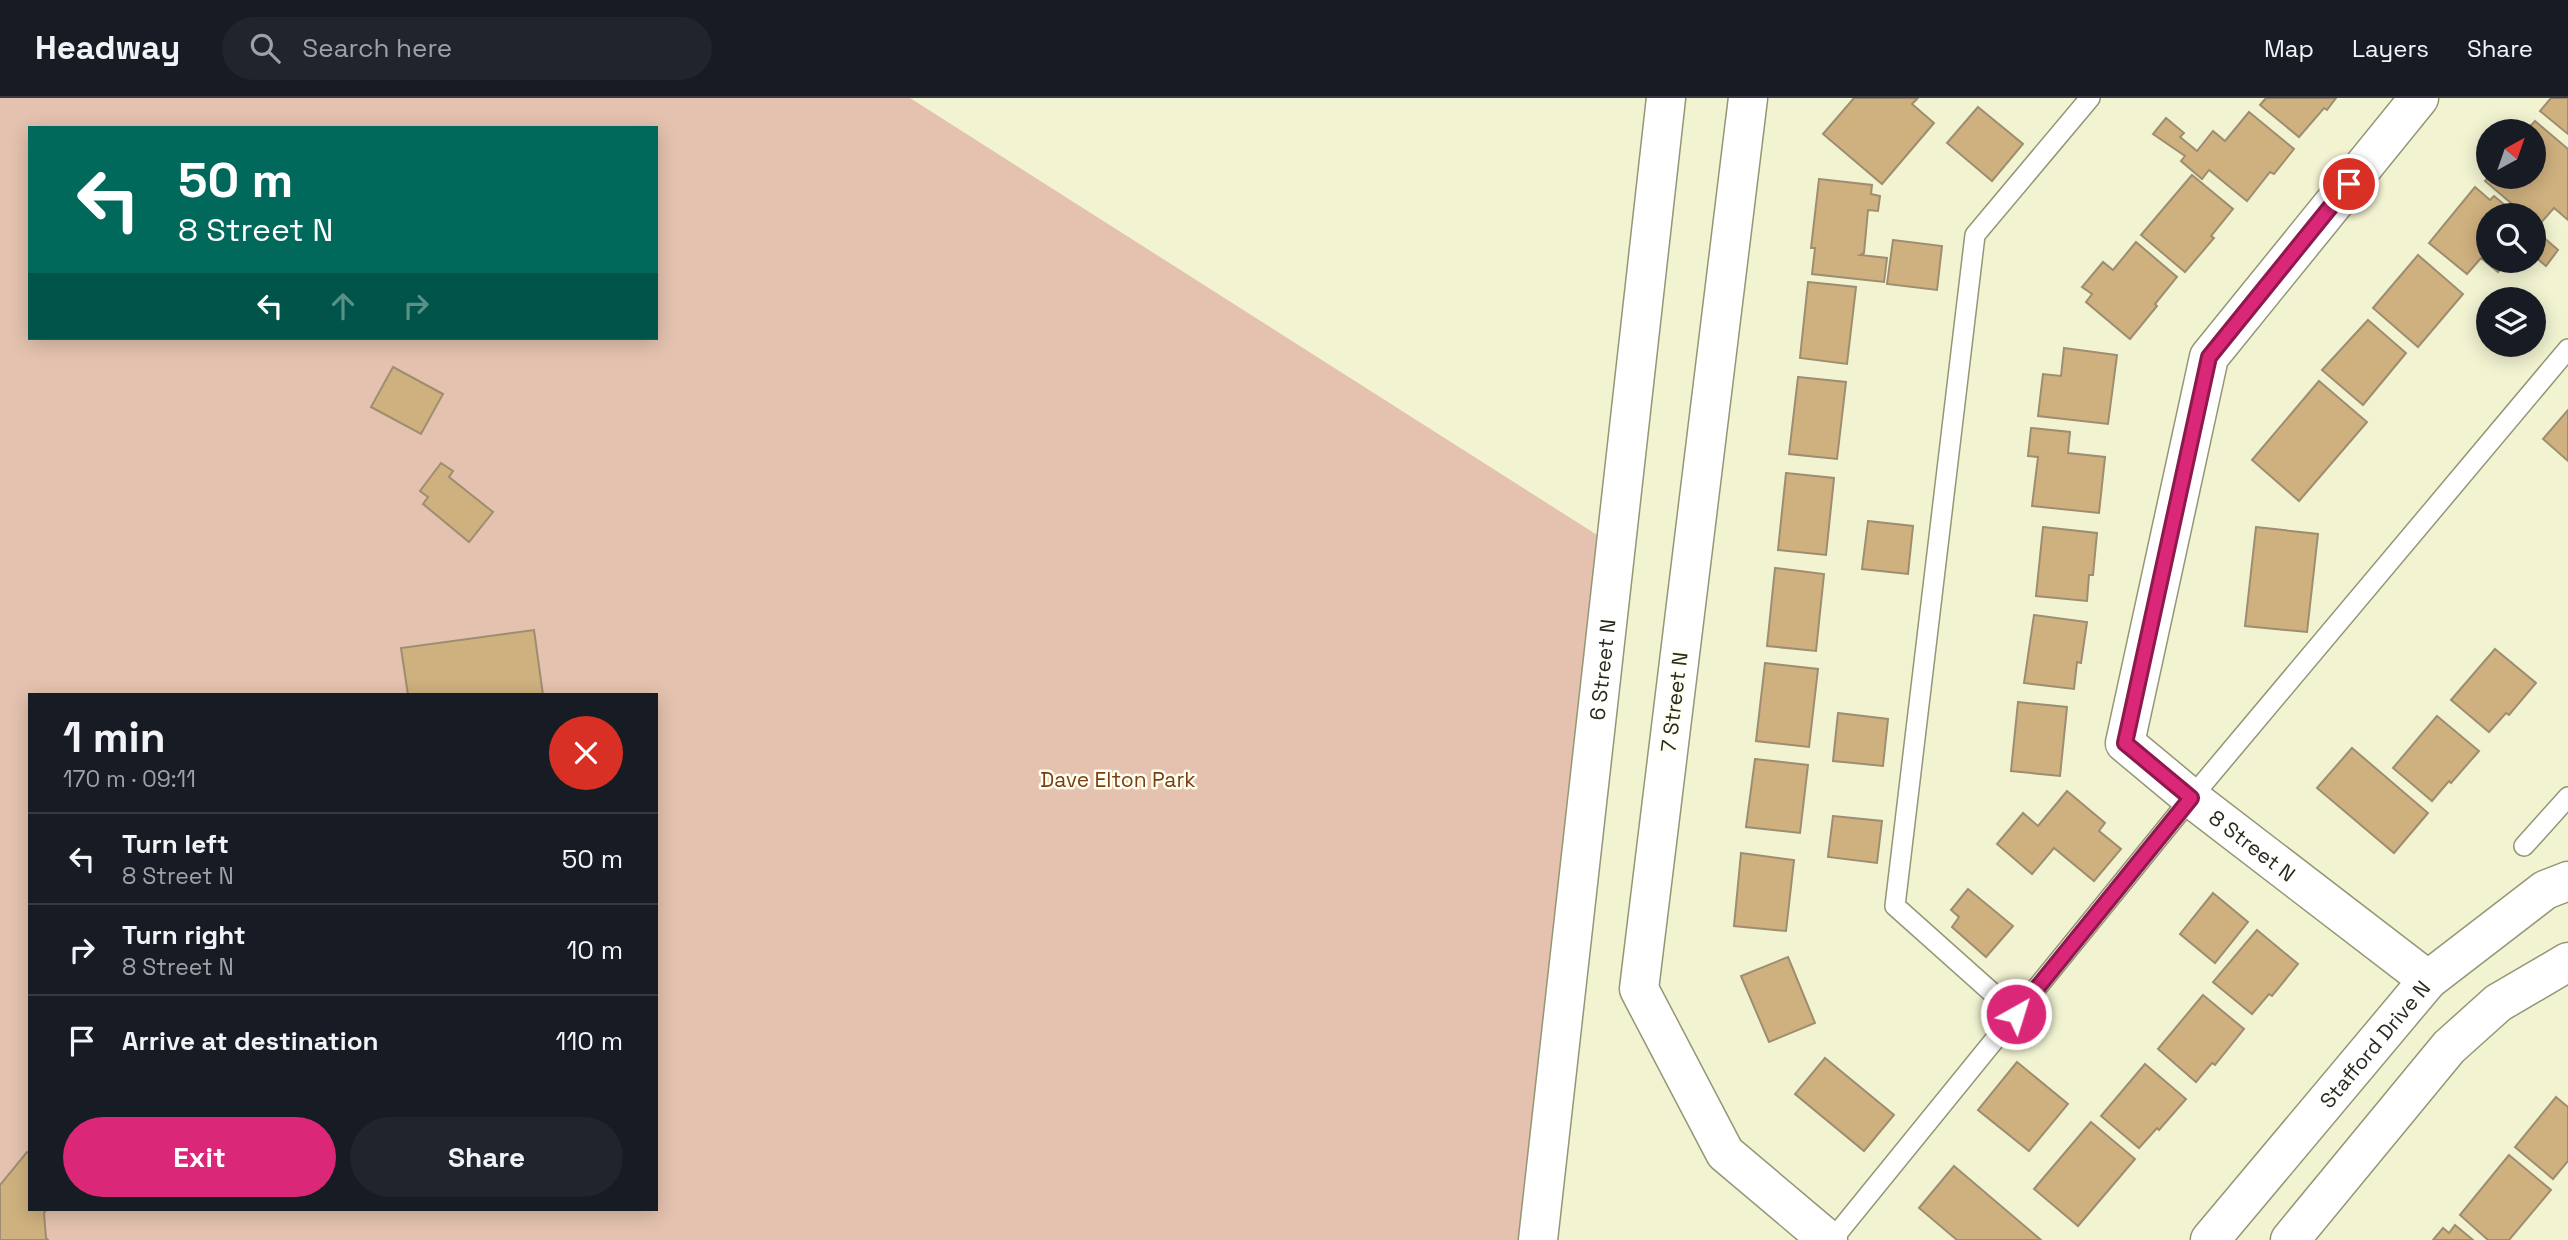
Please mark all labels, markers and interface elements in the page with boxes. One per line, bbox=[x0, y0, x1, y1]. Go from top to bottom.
search box bbox=[222, 17, 712, 80]
text: Headway bbox=[35, 27, 180, 69]
icon: search bbox=[246, 29, 284, 67]
text: Search here bbox=[302, 31, 452, 65]
text: Map bbox=[2264, 33, 2314, 64]
text: Layers bbox=[2352, 33, 2429, 64]
text: Share bbox=[2467, 33, 2533, 64]
north arrow bbox=[2476, 119, 2546, 189]
map controls bbox=[2476, 119, 2546, 357]
text: 50 m bbox=[178, 149, 293, 211]
icon: left bbox=[63, 154, 154, 245]
pin bbox=[2319, 154, 2379, 214]
icon: arrive bbox=[2330, 165, 2368, 203]
button: search bbox=[2476, 203, 2546, 273]
text: 8 Street N bbox=[178, 210, 333, 250]
icon: left bbox=[251, 287, 289, 325]
icon: ahead bbox=[324, 287, 362, 325]
icon: right bbox=[397, 287, 435, 325]
button: layers bbox=[2476, 287, 2546, 357]
street label: 6 Street N bbox=[1583, 617, 1621, 722]
street label: 7 Street N bbox=[1654, 650, 1694, 754]
text: 1 min bbox=[63, 711, 166, 764]
button: close bbox=[549, 716, 623, 790]
text: 170 m · 09:11 bbox=[63, 764, 196, 794]
park label: Dave Elton Park bbox=[1040, 766, 1196, 793]
street label: 8 Street N bbox=[2204, 803, 2301, 887]
text: Turn left bbox=[122, 827, 229, 861]
icon: left bbox=[63, 840, 101, 878]
text: 50 m bbox=[562, 842, 623, 876]
text: 8 Street N bbox=[122, 861, 234, 891]
text: Turn right bbox=[122, 918, 246, 952]
icon: right bbox=[63, 931, 101, 969]
text: 10 m bbox=[566, 933, 623, 967]
text: 8 Street N bbox=[122, 952, 234, 982]
street label: Stafford Drive N bbox=[2313, 974, 2436, 1113]
position arrow bbox=[1979, 977, 2053, 1051]
icon: arrive bbox=[63, 1022, 101, 1060]
text: Arrive at destination bbox=[122, 1024, 379, 1058]
text: 110 m bbox=[556, 1024, 623, 1058]
button: Exit bbox=[63, 1117, 336, 1197]
button: Share bbox=[350, 1117, 623, 1197]

